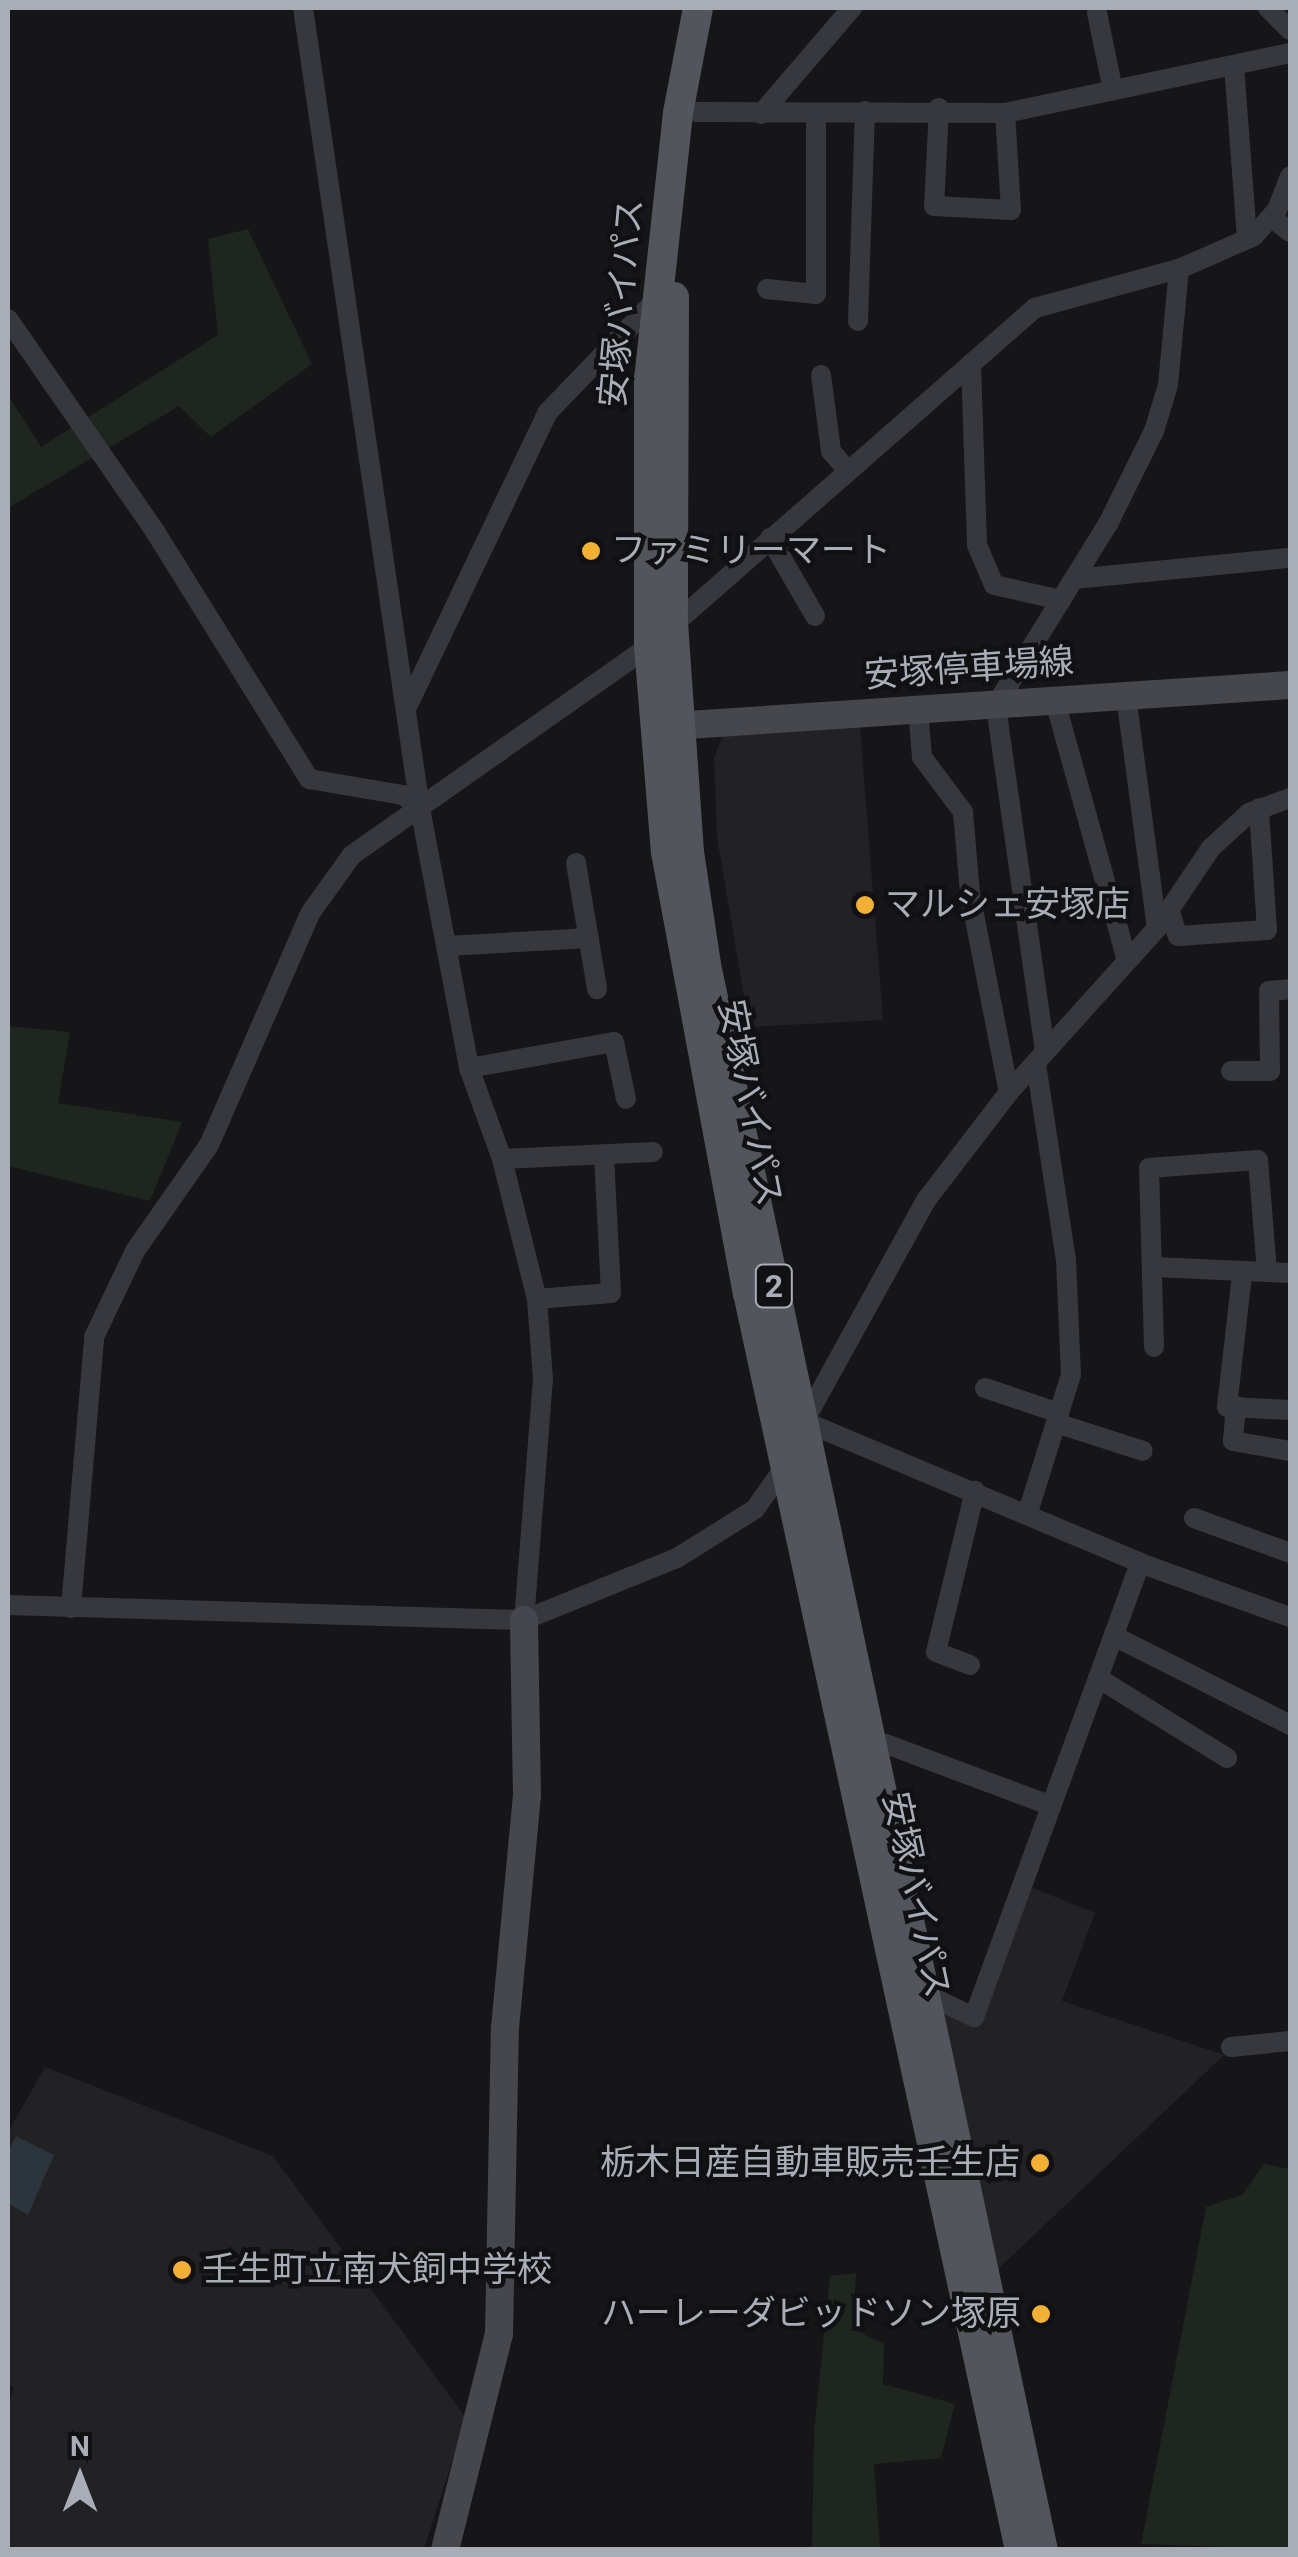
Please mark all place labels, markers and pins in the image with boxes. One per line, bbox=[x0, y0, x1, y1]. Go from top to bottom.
place label: ファミリーマート bbox=[611, 530, 891, 572]
marker: ファミリーマート bbox=[580, 540, 602, 562]
place label: マルシェ安塚店 bbox=[885, 884, 1130, 926]
marker: マルシェ安塚店 bbox=[854, 894, 876, 916]
place label: 栃木日産自動車販売壬生店 bbox=[600, 2142, 1020, 2184]
marker: 栃木日産自動車販売壬生店 bbox=[1029, 2152, 1051, 2174]
place label: 壬生町立南犬飼中学校 bbox=[202, 2249, 552, 2291]
marker: 壬生町立南犬飼中学校 bbox=[171, 2259, 193, 2281]
place label: ハーレーダビッドソン塚原 bbox=[601, 2293, 1021, 2335]
marker: ハーレーダビッドソン塚原 bbox=[1030, 2303, 1052, 2325]

